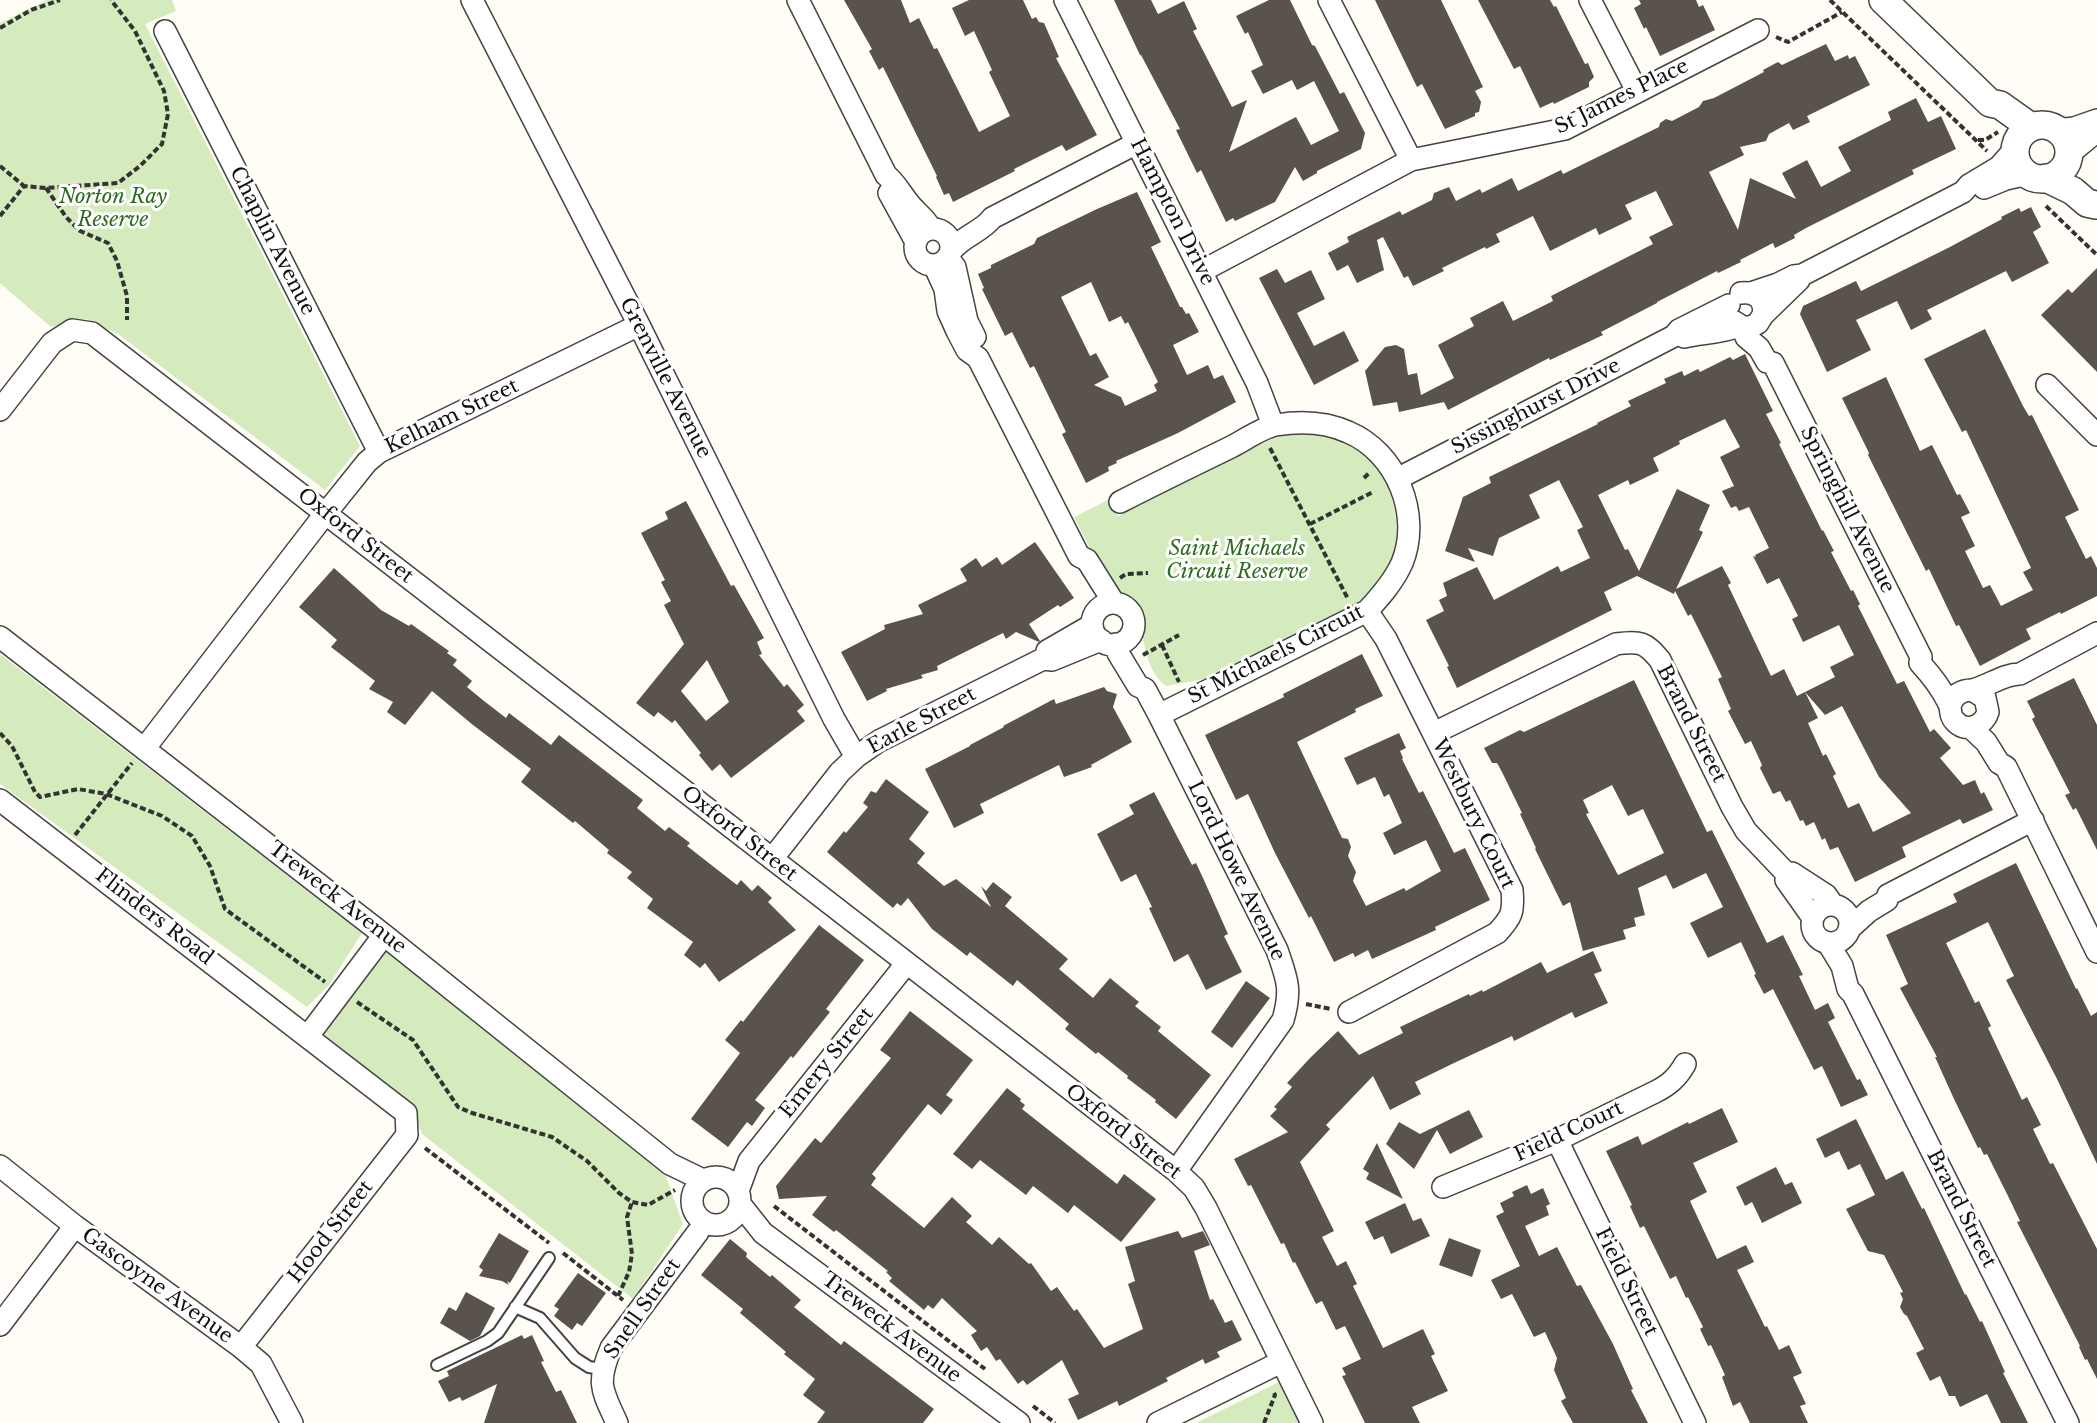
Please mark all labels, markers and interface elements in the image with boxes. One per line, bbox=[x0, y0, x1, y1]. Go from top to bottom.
street label: St James Place bbox=[1551, 54, 1693, 140]
street label: Hampton Drive bbox=[1125, 134, 1219, 290]
street label: Chaplin Avenue bbox=[224, 163, 320, 319]
park label: Norton Ray Reserve bbox=[59, 185, 167, 232]
street label: Grenville Avenue bbox=[614, 294, 716, 462]
street label: Sissinghurst Drive bbox=[1447, 354, 1625, 460]
street label: Kelham Street bbox=[381, 374, 523, 460]
street label: Springhill Avenue bbox=[1795, 423, 1899, 597]
street label: Oxford Street bbox=[292, 483, 418, 589]
park label: Saint Michaels Circuit Reserve bbox=[1166, 537, 1308, 584]
street label: St Michaels Circuit bbox=[1184, 600, 1368, 710]
street label: Brand Street bbox=[1651, 661, 1731, 787]
street label: Earle Street bbox=[864, 682, 980, 760]
street label: Westbury Court bbox=[1426, 735, 1520, 893]
street label: Lord Howe Avenue bbox=[1182, 777, 1290, 965]
street label: Oxford Street bbox=[676, 781, 802, 887]
street label: Treweck Avenue bbox=[263, 837, 411, 959]
street label: Flinders Road bbox=[90, 864, 218, 970]
street label: Emery Street bbox=[775, 1003, 879, 1123]
street label: Oxford Street bbox=[1060, 1079, 1186, 1185]
street label: Field Court bbox=[1511, 1096, 1627, 1168]
street label: Brand Street bbox=[1921, 1146, 2001, 1272]
street label: Hood Street bbox=[284, 1176, 378, 1288]
street label: Gascoyne Avenue bbox=[77, 1223, 237, 1349]
street label: Field Street bbox=[1589, 1224, 1663, 1340]
street label: Snell Street bbox=[600, 1254, 686, 1364]
street label: Treweck Avenue bbox=[817, 1268, 965, 1388]

